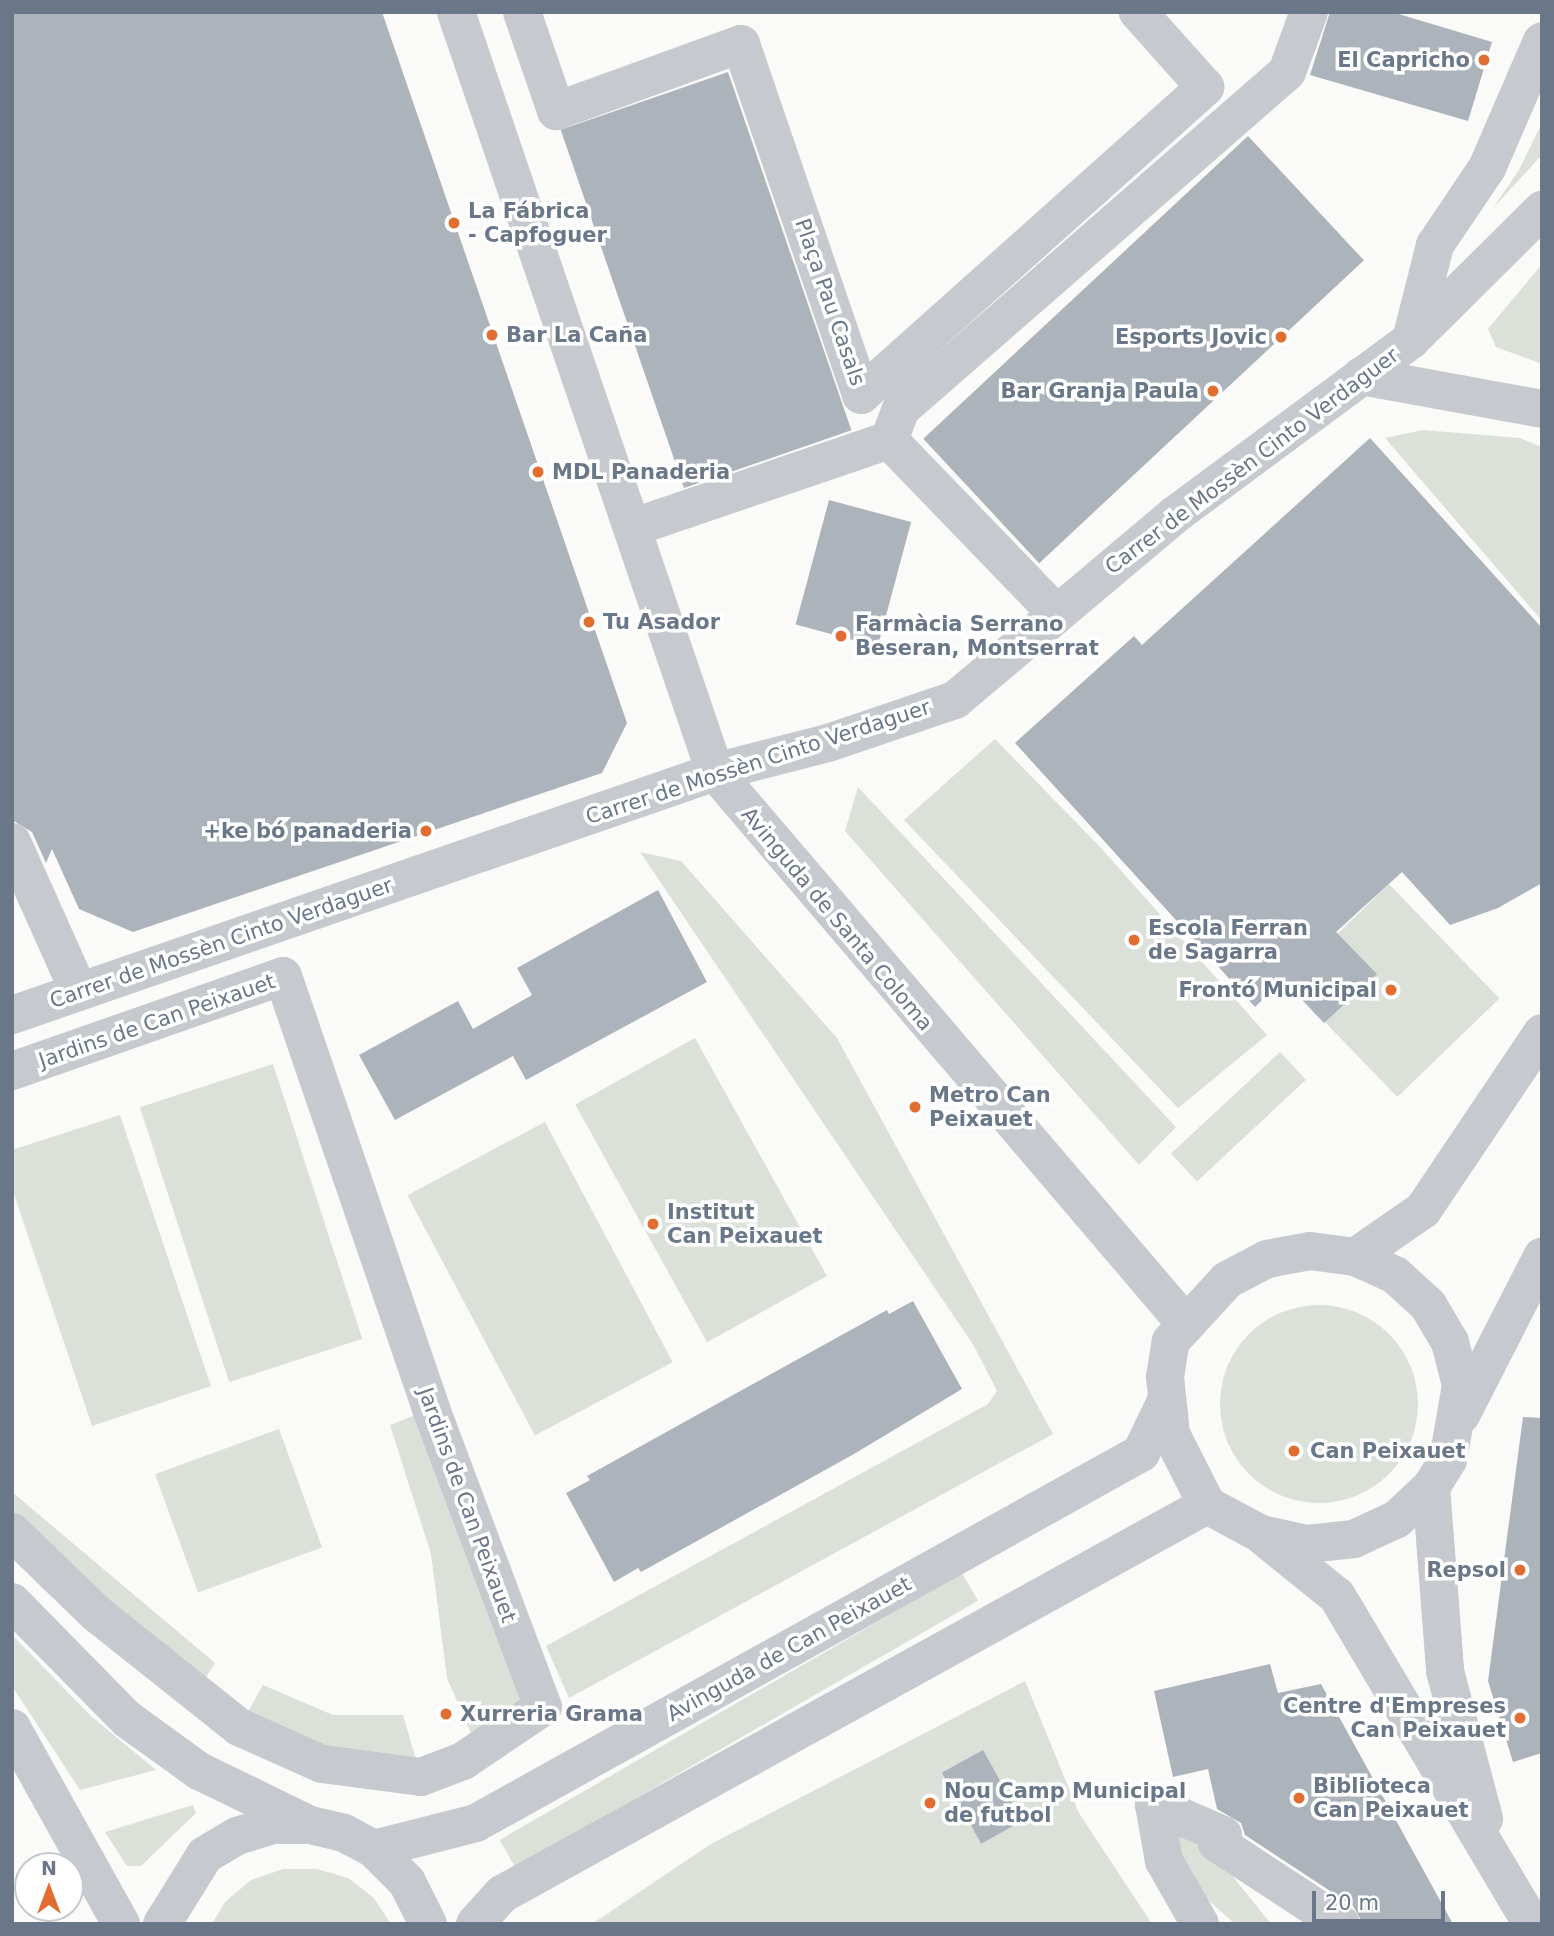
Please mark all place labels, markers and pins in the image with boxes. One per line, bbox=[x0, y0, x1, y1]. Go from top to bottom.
place label: El Capricho bbox=[1337, 47, 1470, 73]
marker: El Capricho bbox=[1476, 52, 1492, 68]
place label: La Fábrica - Capfoguer bbox=[468, 198, 607, 248]
marker: La Fábrica - Capfoguer bbox=[446, 215, 462, 231]
place label: Bar La Caña bbox=[506, 322, 647, 348]
place label: Esports Jovic bbox=[1115, 324, 1267, 350]
marker: Bar La Caña bbox=[484, 327, 500, 343]
marker: Esports Jovic bbox=[1273, 329, 1289, 345]
place label: Bar Granja Paula bbox=[1000, 378, 1199, 404]
marker: Bar Granja Paula bbox=[1205, 383, 1221, 399]
place label: MDL Panaderia bbox=[552, 459, 730, 485]
marker: MDL Panaderia bbox=[530, 464, 546, 480]
place label: Tu Asador bbox=[603, 609, 720, 635]
place label: Farmàcia Serrano Beseran, Montserrat bbox=[855, 611, 1099, 661]
marker: Tu Asador bbox=[581, 614, 597, 630]
marker: Farmàcia Serrano Beseran, Montserrat bbox=[833, 628, 849, 644]
place label: +ke bó panaderia bbox=[203, 818, 412, 844]
marker: +ke bó panaderia bbox=[418, 823, 434, 839]
place label: Escola Ferran de Sagarra bbox=[1148, 915, 1308, 965]
marker: Escola Ferran de Sagarra bbox=[1126, 932, 1142, 948]
place label: Frontó Municipal bbox=[1178, 977, 1377, 1003]
marker: Frontó Municipal bbox=[1383, 982, 1399, 998]
place label: Metro Can Peixauet bbox=[929, 1082, 1051, 1132]
marker: Metro Can Peixauet bbox=[907, 1099, 923, 1115]
place label: Institut Can Peixauet bbox=[667, 1199, 823, 1249]
marker: Institut Can Peixauet bbox=[645, 1216, 661, 1232]
place label: Can Peixauet bbox=[1310, 1438, 1466, 1464]
marker: Can Peixauet bbox=[1284, 1441, 1304, 1461]
place label: Repsol bbox=[1426, 1557, 1506, 1583]
marker: Repsol bbox=[1512, 1562, 1528, 1578]
place label: Centre d'Empreses Can Peixauet bbox=[1283, 1693, 1506, 1743]
place label: Xurreria Grama bbox=[460, 1701, 643, 1727]
marker: Xurreria Grama bbox=[438, 1706, 454, 1722]
marker: Centre d'Empreses Can Peixauet bbox=[1512, 1710, 1528, 1726]
place label: Biblioteca Can Peixauet bbox=[1313, 1773, 1469, 1823]
place label: Nou Camp Municipal de futbol bbox=[944, 1778, 1186, 1828]
marker: Biblioteca Can Peixauet bbox=[1291, 1790, 1307, 1806]
marker: Nou Camp Municipal de futbol bbox=[922, 1795, 938, 1811]

